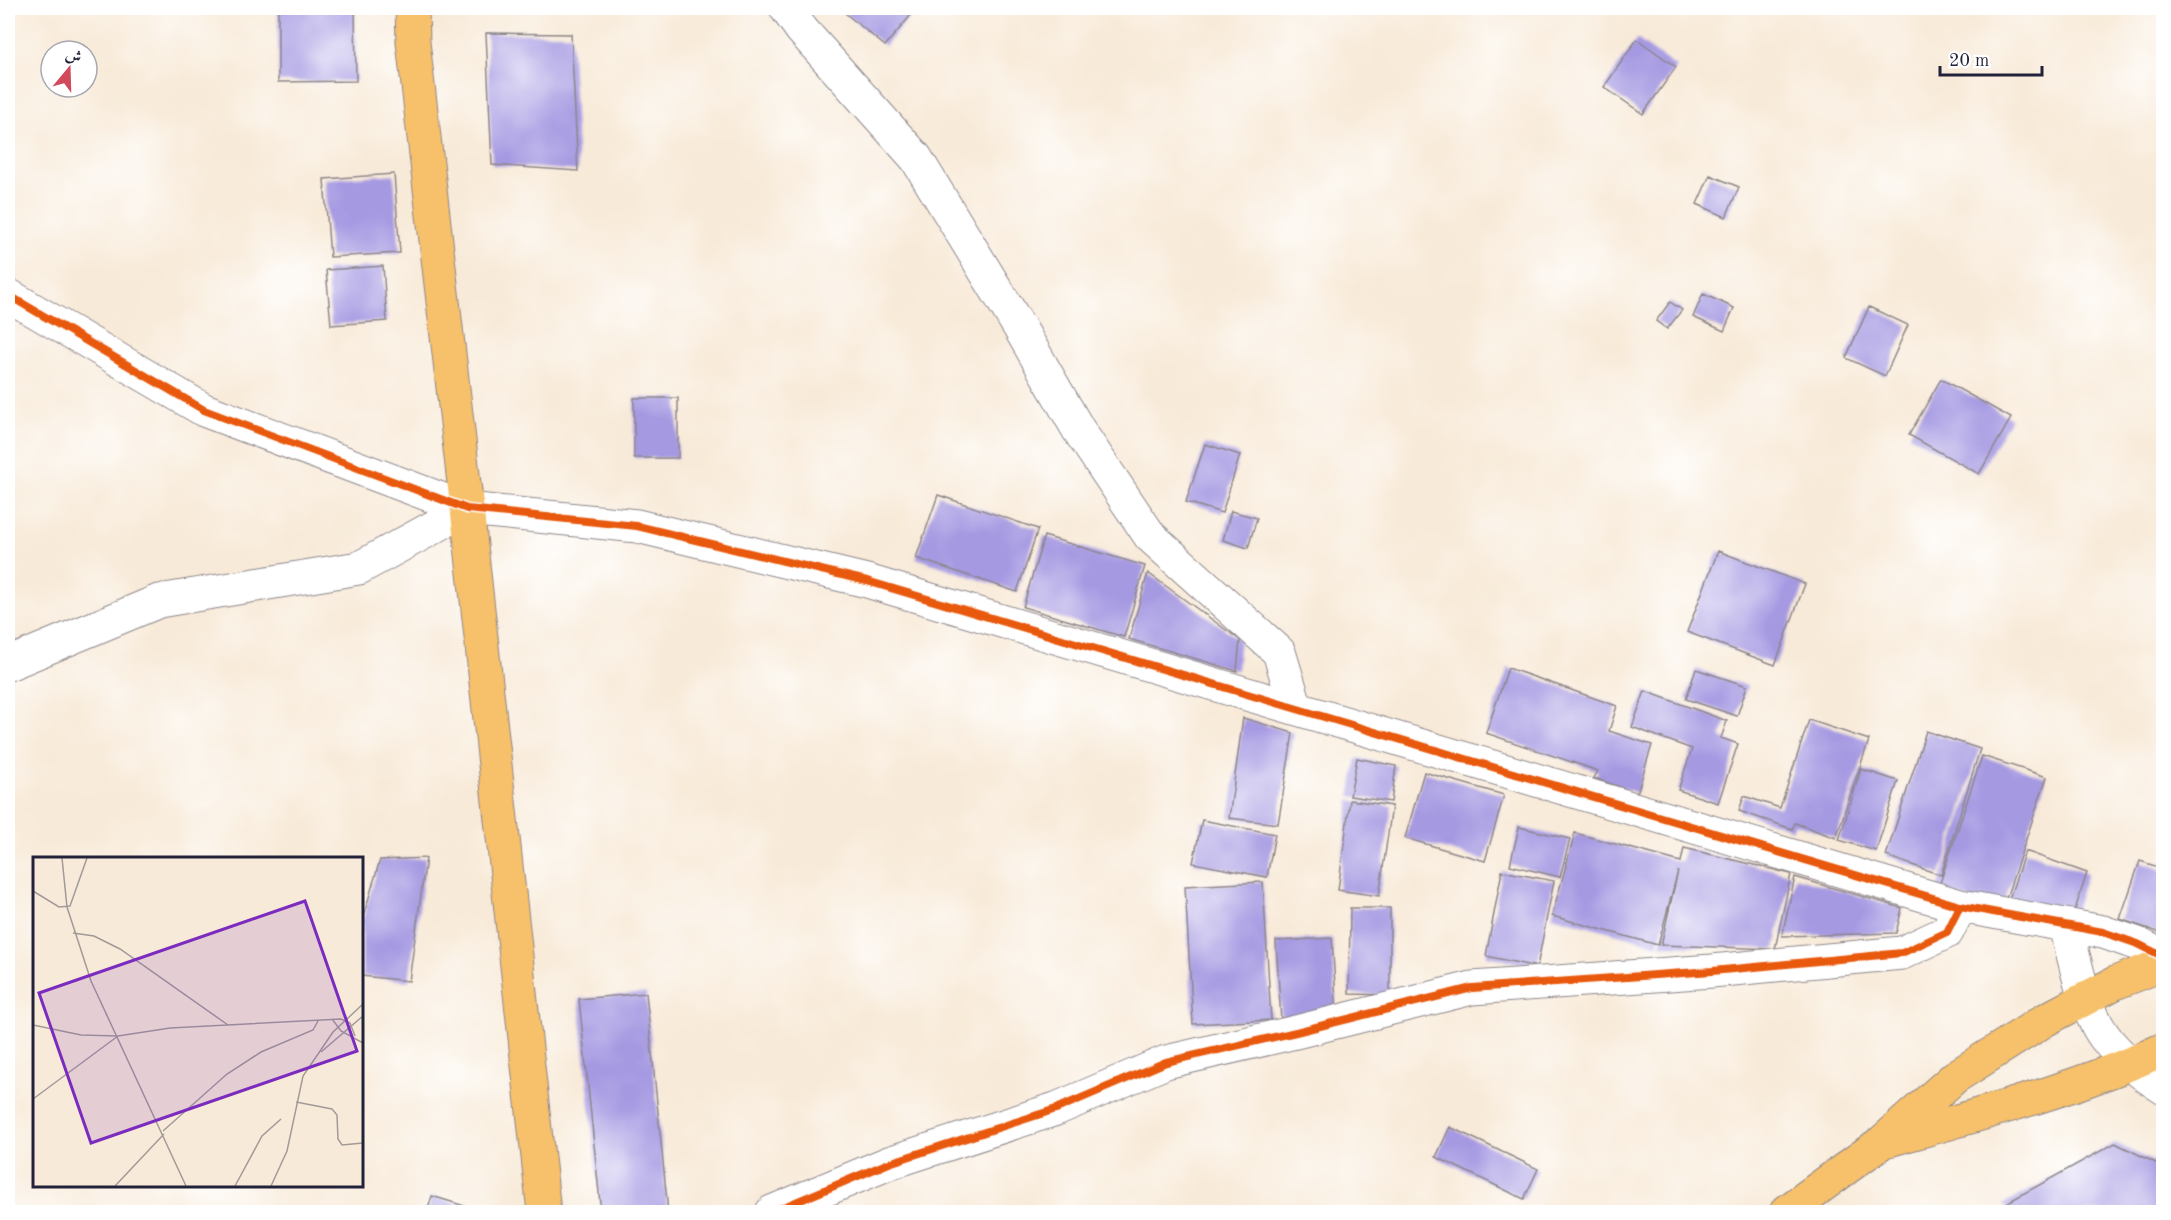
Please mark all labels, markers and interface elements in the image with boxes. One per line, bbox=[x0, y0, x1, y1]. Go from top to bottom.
north arrow bbox=[39, 39, 99, 99]
scale bar bbox=[1940, 39, 2042, 77]
text: ش bbox=[63, 47, 83, 67]
text: 20 m bbox=[1949, 52, 1989, 70]
inset map bbox=[33, 857, 363, 1187]

